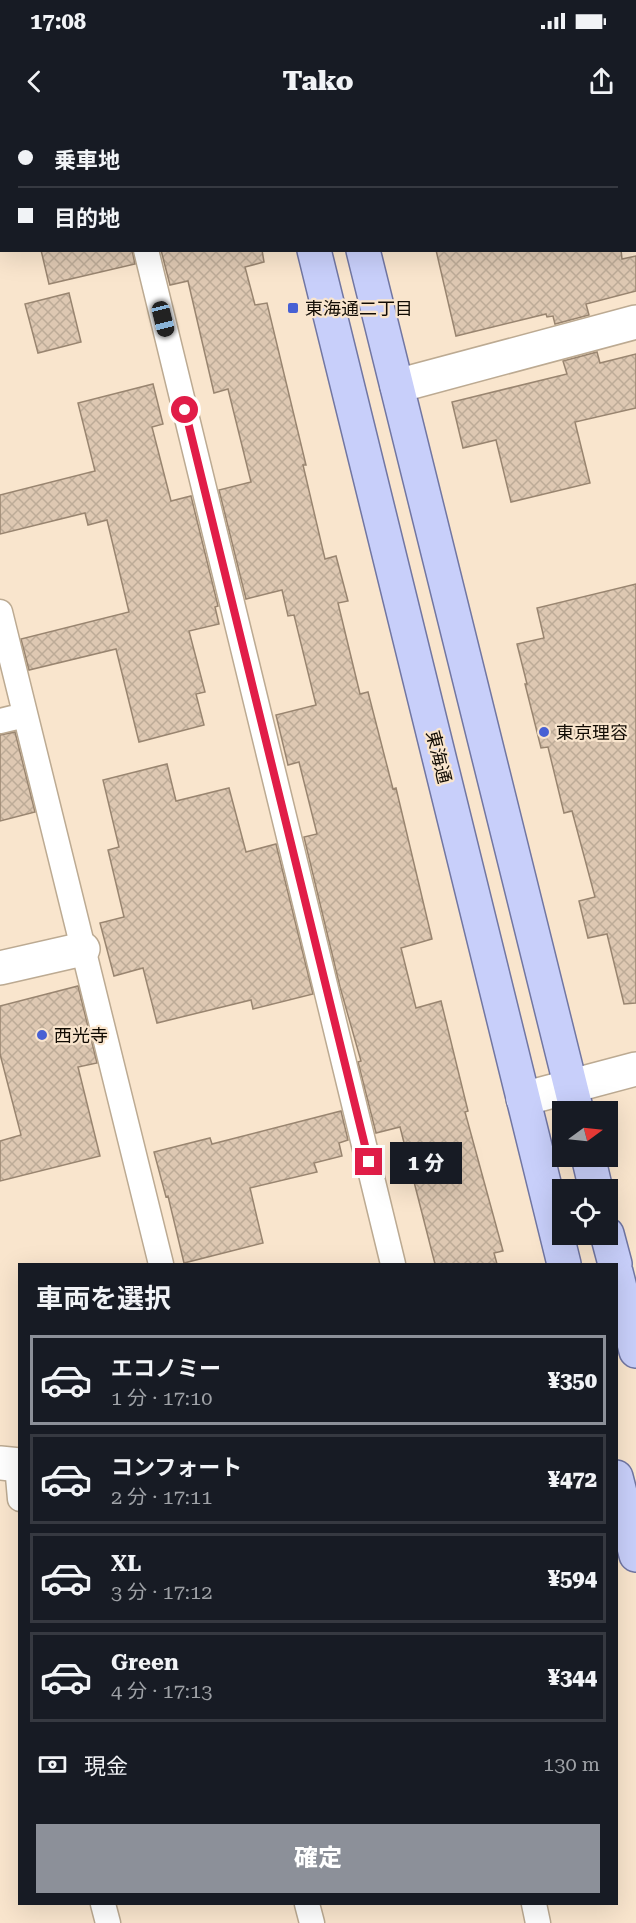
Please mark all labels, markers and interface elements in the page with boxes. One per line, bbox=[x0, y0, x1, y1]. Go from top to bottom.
text: 17:08 bbox=[30, 9, 86, 34]
icon: back bbox=[18, 65, 51, 98]
text: Tako bbox=[283, 65, 353, 97]
icon: share bbox=[585, 65, 618, 98]
text: 乗車地 bbox=[54, 148, 120, 173]
text: 目的地 bbox=[54, 206, 120, 231]
place label: 東海通二丁目 bbox=[305, 298, 413, 319]
car bbox=[150, 299, 176, 339]
marker: 東海通二丁目 bbox=[286, 301, 300, 315]
route start bbox=[171, 396, 198, 423]
place label: 東京理容 bbox=[556, 722, 628, 743]
marker: 東京理容 bbox=[537, 725, 551, 739]
street label: 東海通 bbox=[422, 728, 456, 786]
place label: 西光寺 bbox=[54, 1025, 108, 1046]
marker: 西光寺 bbox=[35, 1028, 49, 1042]
north arrow bbox=[552, 1101, 618, 1167]
map controls bbox=[552, 1101, 618, 1245]
callout: 1 分 bbox=[390, 1141, 462, 1183]
route end bbox=[355, 1148, 382, 1175]
text: 1 分 bbox=[408, 1151, 444, 1175]
button: locate bbox=[552, 1179, 618, 1245]
text: 車両を選択 bbox=[36, 1283, 171, 1315]
icon: car bbox=[39, 1353, 93, 1407]
text: エコノミー bbox=[111, 1356, 221, 1381]
text: ¥350 bbox=[548, 1368, 597, 1393]
text: 1 分 · 17:10 bbox=[111, 1386, 212, 1410]
icon: car bbox=[39, 1452, 93, 1506]
text: コンフォート bbox=[111, 1455, 242, 1480]
text: ¥472 bbox=[548, 1467, 597, 1492]
text: 2 分 · 17:11 bbox=[111, 1485, 212, 1509]
icon: car bbox=[39, 1551, 93, 1605]
text: XL bbox=[111, 1551, 141, 1576]
text: ¥594 bbox=[548, 1566, 597, 1591]
text: 3 分 · 17:12 bbox=[111, 1580, 212, 1604]
icon: car bbox=[39, 1650, 93, 1704]
text: Green bbox=[111, 1650, 179, 1675]
text: ¥344 bbox=[548, 1665, 597, 1690]
text: 4 分 · 17:13 bbox=[111, 1679, 212, 1703]
icon: cash bbox=[36, 1748, 69, 1781]
text: 130 m bbox=[543, 1752, 600, 1776]
text: 現金 bbox=[84, 1754, 128, 1779]
button: 確定 bbox=[36, 1824, 600, 1893]

